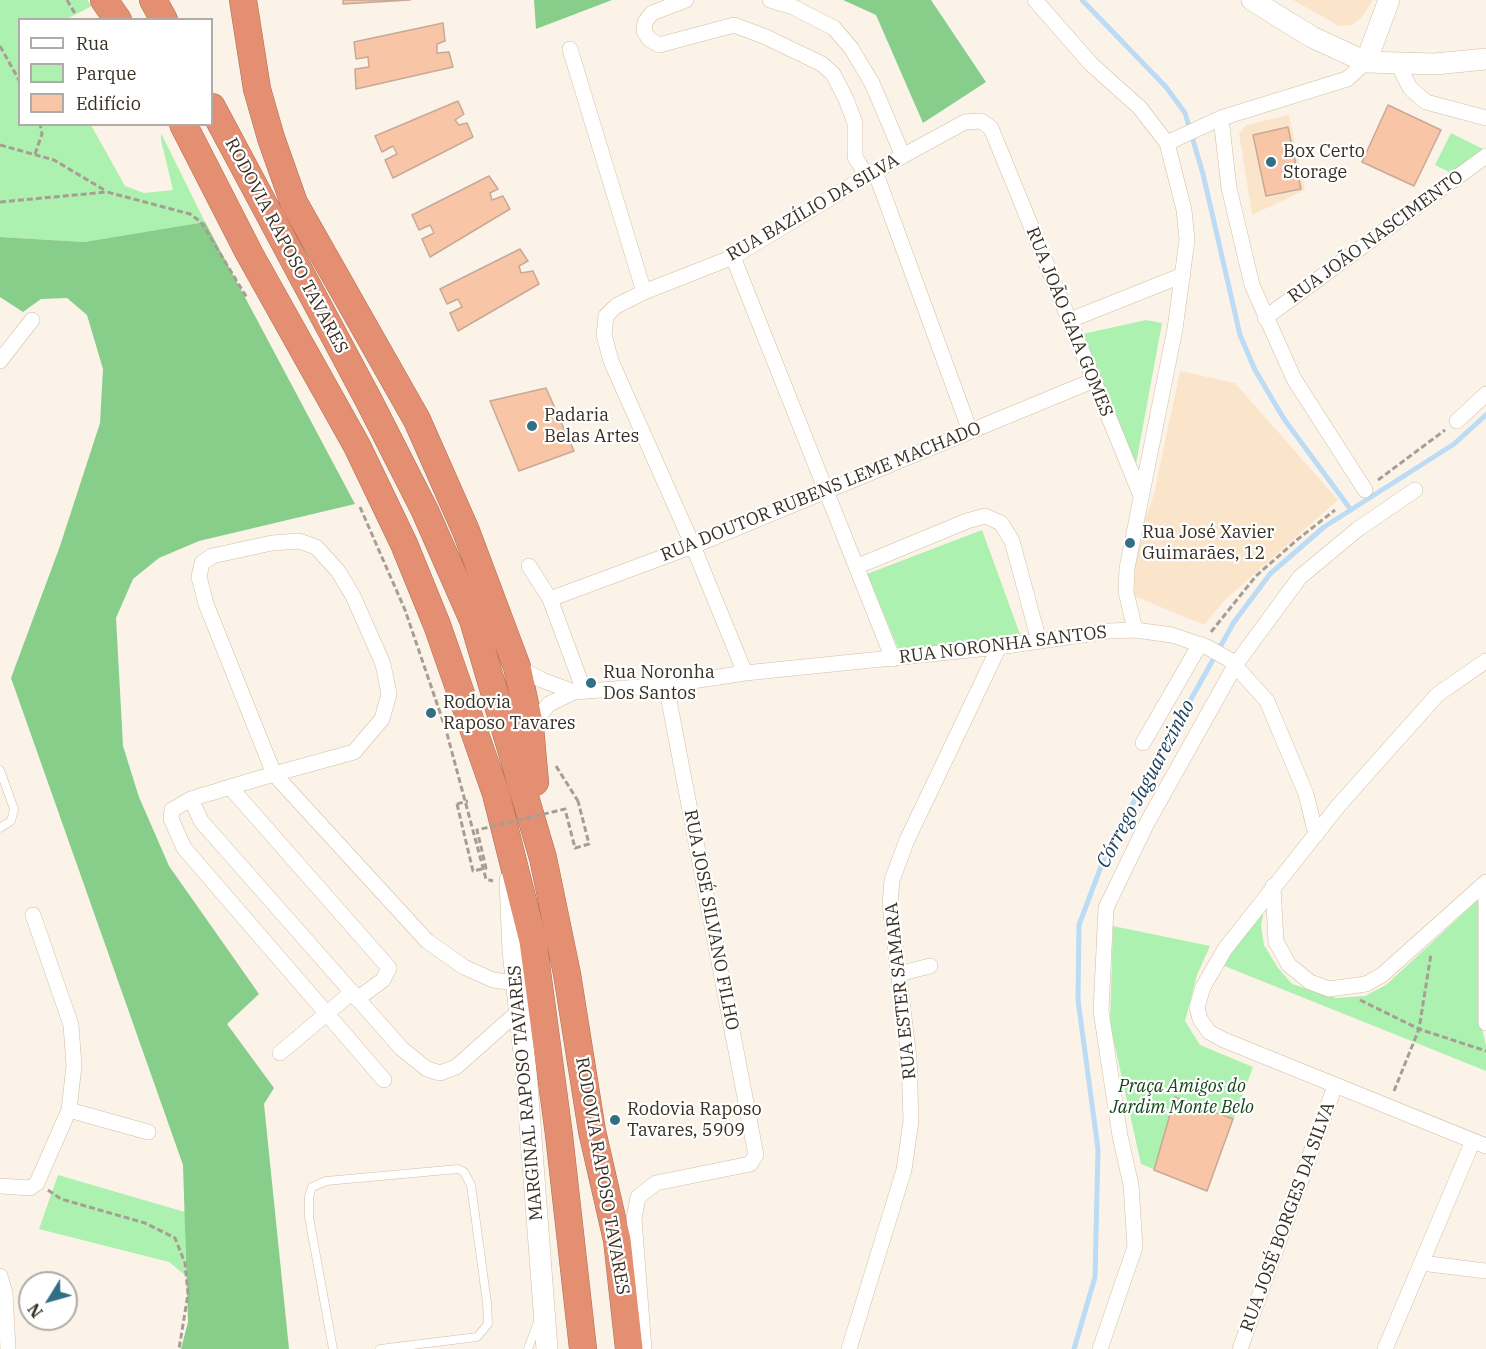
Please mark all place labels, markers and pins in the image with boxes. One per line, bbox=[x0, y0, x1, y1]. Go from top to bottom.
place label: Box Certo Storage bbox=[1283, 141, 1365, 184]
marker: Box Certo Storage bbox=[1264, 155, 1278, 169]
place label: Padaria Belas Artes bbox=[544, 405, 639, 448]
marker: Padaria Belas Artes bbox=[525, 419, 539, 433]
place label: Rua José Xavier Guimarães, 12 bbox=[1142, 522, 1274, 564]
marker: Rua José Xavier Guimarães, 12 bbox=[1123, 536, 1137, 550]
place label: Rua Noronha Dos Santos bbox=[603, 662, 715, 704]
marker: Rua Noronha Dos Santos bbox=[584, 676, 598, 690]
place label: Rodovia Raposo Tavares bbox=[443, 692, 576, 734]
marker: Rodovia Raposo Tavares bbox=[424, 706, 438, 720]
place label: Rodovia Raposo Tavares, 5909 bbox=[627, 1099, 762, 1142]
marker: Rodovia Raposo Tavares, 5909 bbox=[608, 1113, 622, 1127]

